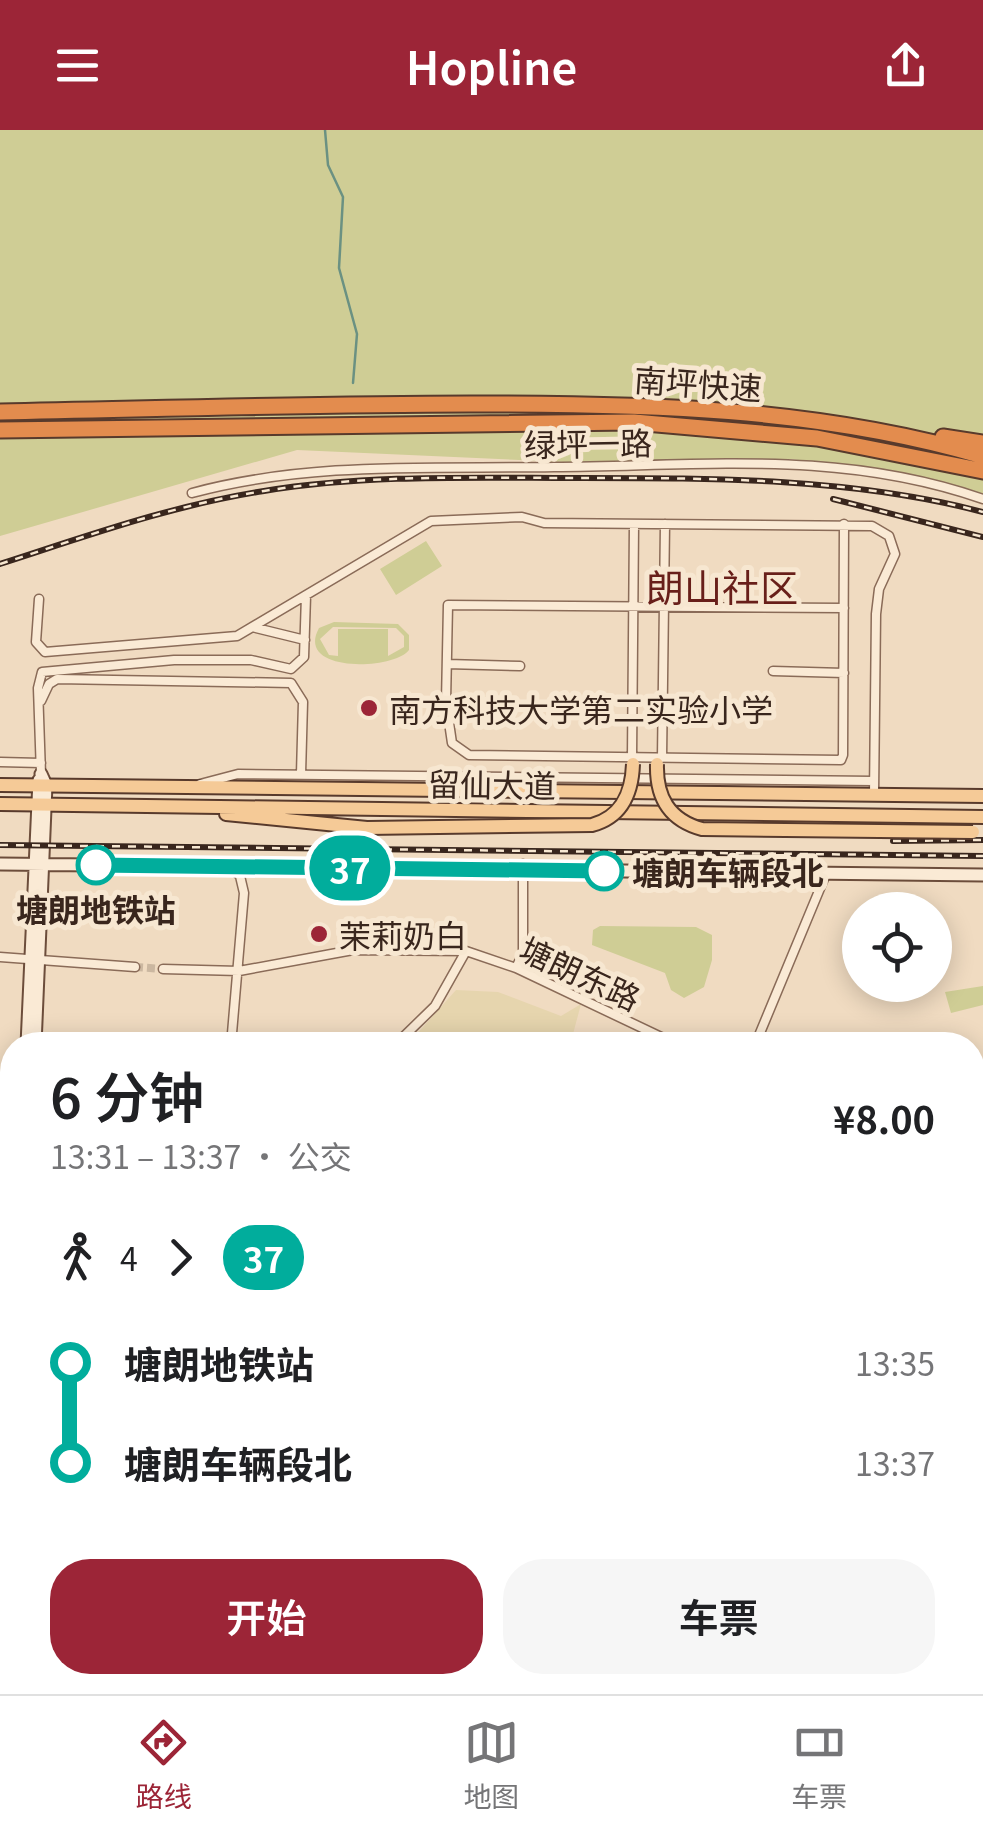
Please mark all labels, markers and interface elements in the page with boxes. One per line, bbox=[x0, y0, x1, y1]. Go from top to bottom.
text: Hopline bbox=[406, 33, 577, 98]
icon: menu bbox=[50, 38, 105, 93]
icon: share bbox=[878, 38, 933, 93]
street label: 南坪快速 bbox=[633, 355, 763, 409]
street label: 绿坪一路 bbox=[524, 418, 652, 466]
district label: 朗山社区 bbox=[646, 558, 798, 613]
place label: 南方科技大学第二实验小学 bbox=[389, 685, 773, 731]
marker: 南方科技大学第二实验小学 bbox=[358, 697, 380, 719]
street label: 留仙大道 bbox=[428, 759, 556, 807]
line badge: 37 bbox=[305, 836, 395, 900]
text: 37 bbox=[329, 843, 371, 894]
marker: 塘朗地铁站 bbox=[77, 846, 115, 884]
place label: 塘朗车辆段北 bbox=[632, 848, 824, 894]
marker: 塘朗车辆段北 bbox=[585, 852, 623, 890]
place label: 塘朗地铁站 bbox=[16, 885, 176, 931]
map controls bbox=[842, 892, 952, 1002]
button: locate bbox=[842, 892, 952, 1002]
place label: 茉莉奶白 bbox=[339, 911, 467, 957]
marker: 茉莉奶白 bbox=[308, 923, 330, 945]
street label: 塘朗东路 bbox=[513, 924, 649, 1020]
text: 6 分钟 bbox=[50, 1054, 204, 1134]
text: ¥8.00 bbox=[833, 1090, 935, 1145]
text: 13:31 – 13:37 · 公交 bbox=[50, 1132, 352, 1178]
icon: walk bbox=[50, 1230, 105, 1285]
icon: forward bbox=[153, 1230, 208, 1285]
text: 37 bbox=[243, 1232, 284, 1283]
text: 4 bbox=[120, 1234, 138, 1280]
text: 塘朗地铁站 bbox=[124, 1335, 314, 1390]
text: 13:35 bbox=[855, 1339, 935, 1385]
text: 塘朗车辆段北 bbox=[124, 1435, 352, 1490]
text: 13:37 bbox=[855, 1439, 935, 1485]
button: 开始 bbox=[50, 1559, 483, 1674]
button: 车票 bbox=[503, 1559, 935, 1674]
tab: 路线 bbox=[136, 1715, 192, 1815]
tab: 地图 bbox=[463, 1715, 519, 1815]
tab: 车票 bbox=[791, 1715, 847, 1815]

